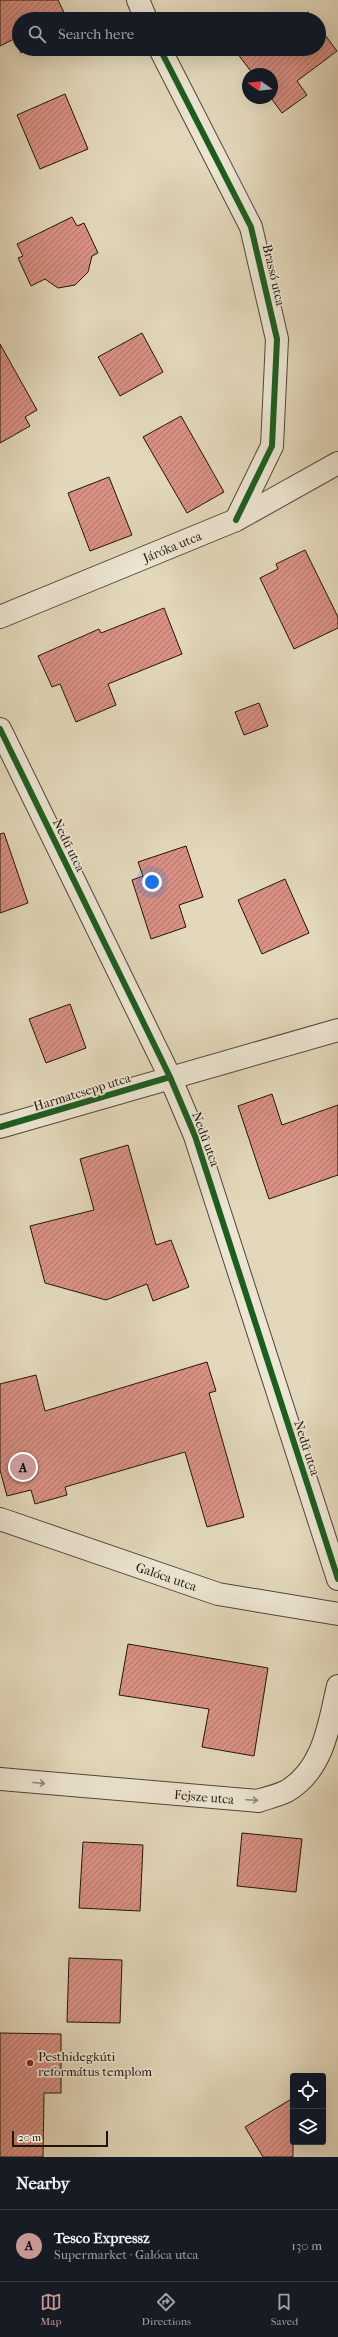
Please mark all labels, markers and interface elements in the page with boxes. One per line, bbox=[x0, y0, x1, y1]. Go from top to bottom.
search box bbox=[12, 12, 326, 56]
icon: search bbox=[26, 23, 48, 45]
text: Search here bbox=[58, 25, 134, 43]
north arrow bbox=[242, 68, 278, 104]
street label: Brassó utca bbox=[260, 243, 289, 308]
street label: Járóka utca bbox=[140, 527, 204, 565]
street label: Nedű utca bbox=[50, 816, 89, 875]
your location bbox=[142, 872, 162, 892]
street label: Harmatcsepp utca bbox=[32, 1070, 133, 1114]
street label: Nedű utca bbox=[189, 1110, 223, 1169]
street label: Nedű utca bbox=[291, 1419, 323, 1478]
pin: A bbox=[10, 1452, 36, 1482]
street label: Galóca utca bbox=[134, 1559, 200, 1594]
one-way arrow bbox=[32, 1779, 45, 1786]
street label: Fejsze utca bbox=[174, 1786, 236, 1807]
one-way arrow bbox=[245, 1797, 258, 1804]
place label: Pesthidegkúti református templom bbox=[38, 2049, 152, 2079]
marker: Pesthidegkúti református templom bbox=[25, 2058, 35, 2068]
map controls bbox=[290, 2073, 326, 2145]
button: locate bbox=[290, 2073, 326, 2109]
button: layers bbox=[290, 2109, 326, 2145]
scale bar bbox=[12, 2129, 108, 2148]
text: 20 m bbox=[18, 2131, 41, 2144]
text: Nearby bbox=[16, 2173, 70, 2193]
text: Tesco Expressz bbox=[54, 2229, 150, 2247]
text: A bbox=[25, 2238, 33, 2253]
text: 130 m bbox=[291, 2238, 322, 2253]
text: Supermarket · Galóca utca bbox=[54, 2247, 199, 2262]
tab: Map bbox=[40, 2291, 62, 2328]
tab: Directions bbox=[142, 2291, 191, 2328]
tab: Saved bbox=[271, 2291, 298, 2328]

